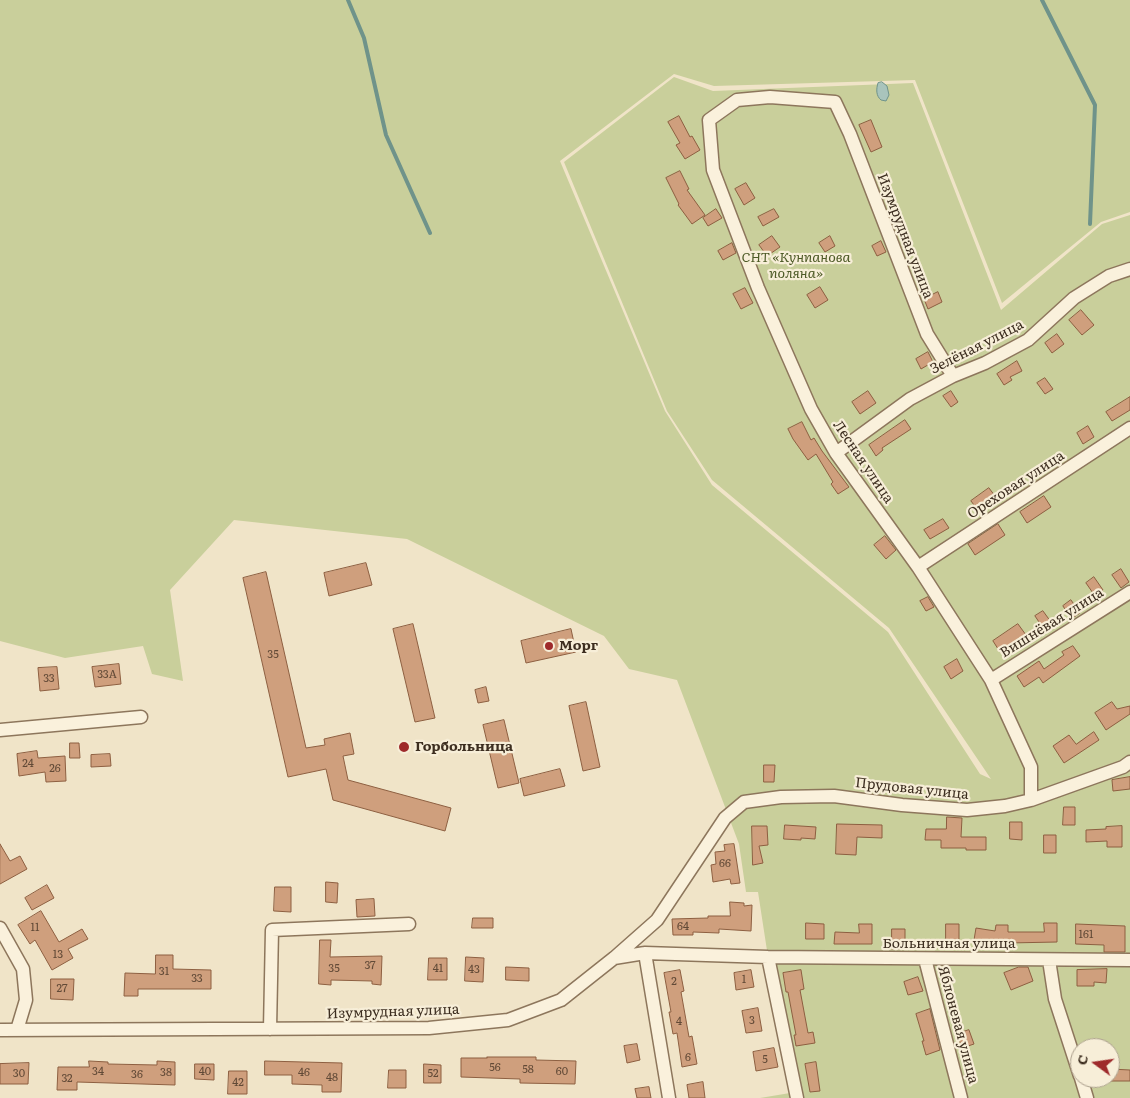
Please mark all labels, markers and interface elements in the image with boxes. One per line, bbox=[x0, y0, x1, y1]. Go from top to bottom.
street label: Изумрудная улица bbox=[873, 171, 937, 301]
park label: СНТ «Кунпанова поляна» bbox=[742, 250, 850, 282]
street label: Зелёная улица bbox=[928, 316, 1026, 378]
street label: Лесная улица bbox=[829, 417, 897, 507]
street label: Ореховая улица bbox=[964, 447, 1068, 523]
street label: Вишнёвая улица bbox=[997, 584, 1107, 662]
place label: Морг bbox=[559, 638, 598, 654]
marker: Морг bbox=[543, 640, 555, 652]
house number: 35 bbox=[267, 648, 279, 662]
house number: 33А bbox=[97, 668, 117, 682]
house number: 33 bbox=[43, 672, 55, 686]
place label: Горбольница bbox=[415, 739, 513, 755]
marker: Горбольница bbox=[397, 740, 411, 754]
house number: 24 bbox=[22, 757, 34, 771]
house number: 26 bbox=[49, 762, 61, 776]
street label: Прудовая улица bbox=[854, 775, 970, 803]
house number: 66 bbox=[719, 857, 731, 871]
house number: 64 bbox=[677, 920, 689, 934]
house number: 11 bbox=[31, 921, 39, 935]
house number: 161 bbox=[1079, 928, 1093, 942]
street label: Больничная улица bbox=[883, 936, 1015, 952]
house number: 13 bbox=[53, 948, 63, 962]
house number: 37 bbox=[364, 959, 376, 973]
house number: 35 bbox=[328, 962, 340, 976]
house number: 41 bbox=[433, 962, 443, 976]
house number: 43 bbox=[468, 963, 480, 977]
street label: Яблоневая улица bbox=[934, 964, 982, 1086]
house number: 31 bbox=[159, 965, 169, 979]
house number: 33 bbox=[191, 972, 203, 986]
house number: 1 bbox=[742, 973, 746, 987]
house number: 2 bbox=[671, 975, 677, 989]
house number: 27 bbox=[56, 982, 68, 996]
street label: Изумрудная улица bbox=[326, 1001, 460, 1023]
house number: 3 bbox=[749, 1014, 755, 1028]
house number: 4 bbox=[676, 1015, 682, 1029]
north arrow bbox=[1070, 1038, 1120, 1088]
house number: 6 bbox=[685, 1051, 691, 1065]
text: С bbox=[1071, 1052, 1092, 1067]
house number: 5 bbox=[762, 1053, 768, 1067]
house number: 56 bbox=[489, 1061, 501, 1075]
house number: 58 bbox=[522, 1063, 534, 1077]
house number: 34 bbox=[92, 1065, 104, 1079]
house number: 40 bbox=[199, 1065, 211, 1079]
house number: 60 bbox=[556, 1065, 568, 1079]
house number: 38 bbox=[160, 1066, 172, 1080]
house number: 46 bbox=[298, 1066, 310, 1080]
house number: 30 bbox=[13, 1067, 25, 1081]
house number: 52 bbox=[427, 1067, 439, 1081]
house number: 36 bbox=[131, 1068, 143, 1082]
house number: 48 bbox=[326, 1071, 338, 1085]
house number: 32 bbox=[61, 1072, 73, 1086]
house number: 42 bbox=[232, 1076, 244, 1090]

